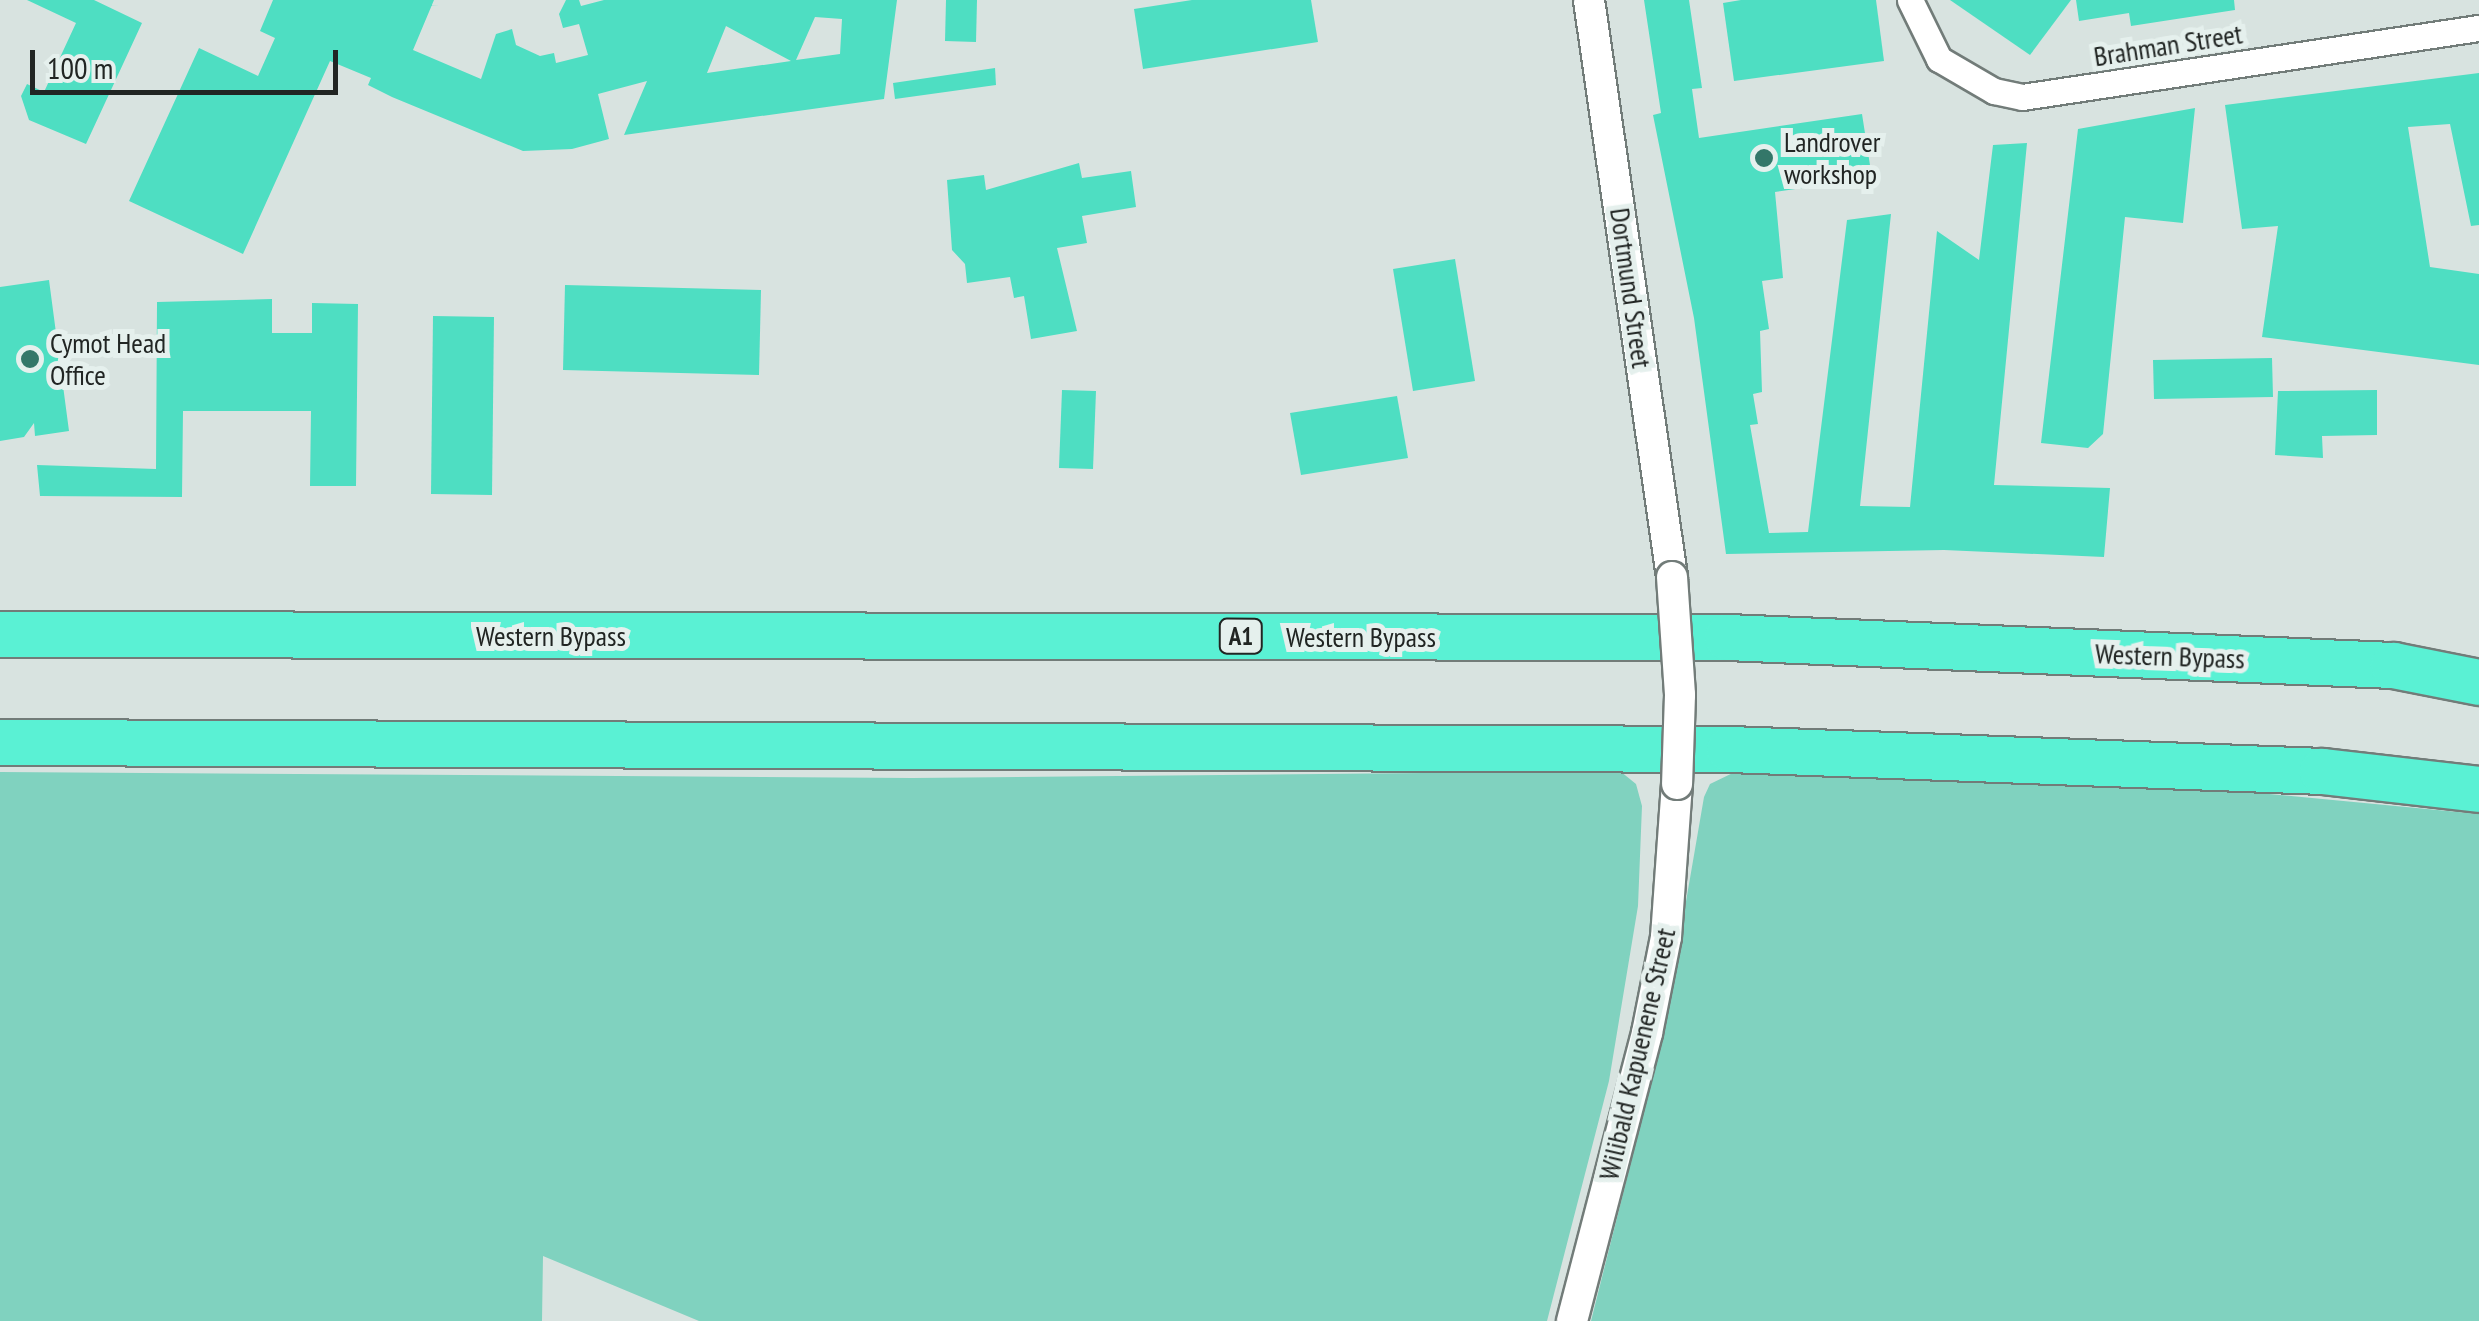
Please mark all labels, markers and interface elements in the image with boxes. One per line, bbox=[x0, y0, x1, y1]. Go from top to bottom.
street label: Brahman Street bbox=[2091, 17, 2245, 73]
scale bar bbox=[35, 30, 342, 92]
text: 100 m bbox=[47, 48, 113, 87]
place label: Landrover workshop bbox=[1784, 125, 1880, 191]
marker: Landrover workshop bbox=[1753, 147, 1775, 169]
street label: Dortmund Street bbox=[1603, 206, 1659, 370]
place label: Cymot Head Office bbox=[50, 326, 166, 392]
marker: Cymot Head Office bbox=[19, 348, 41, 370]
road number: A1 bbox=[1218, 616, 1264, 656]
street label: Western Bypass bbox=[476, 619, 626, 653]
street label: Western Bypass bbox=[1286, 620, 1436, 654]
street label: Western Bypass bbox=[2095, 637, 2245, 675]
street label: Wilibald Kapuenene Street bbox=[1592, 925, 1682, 1183]

